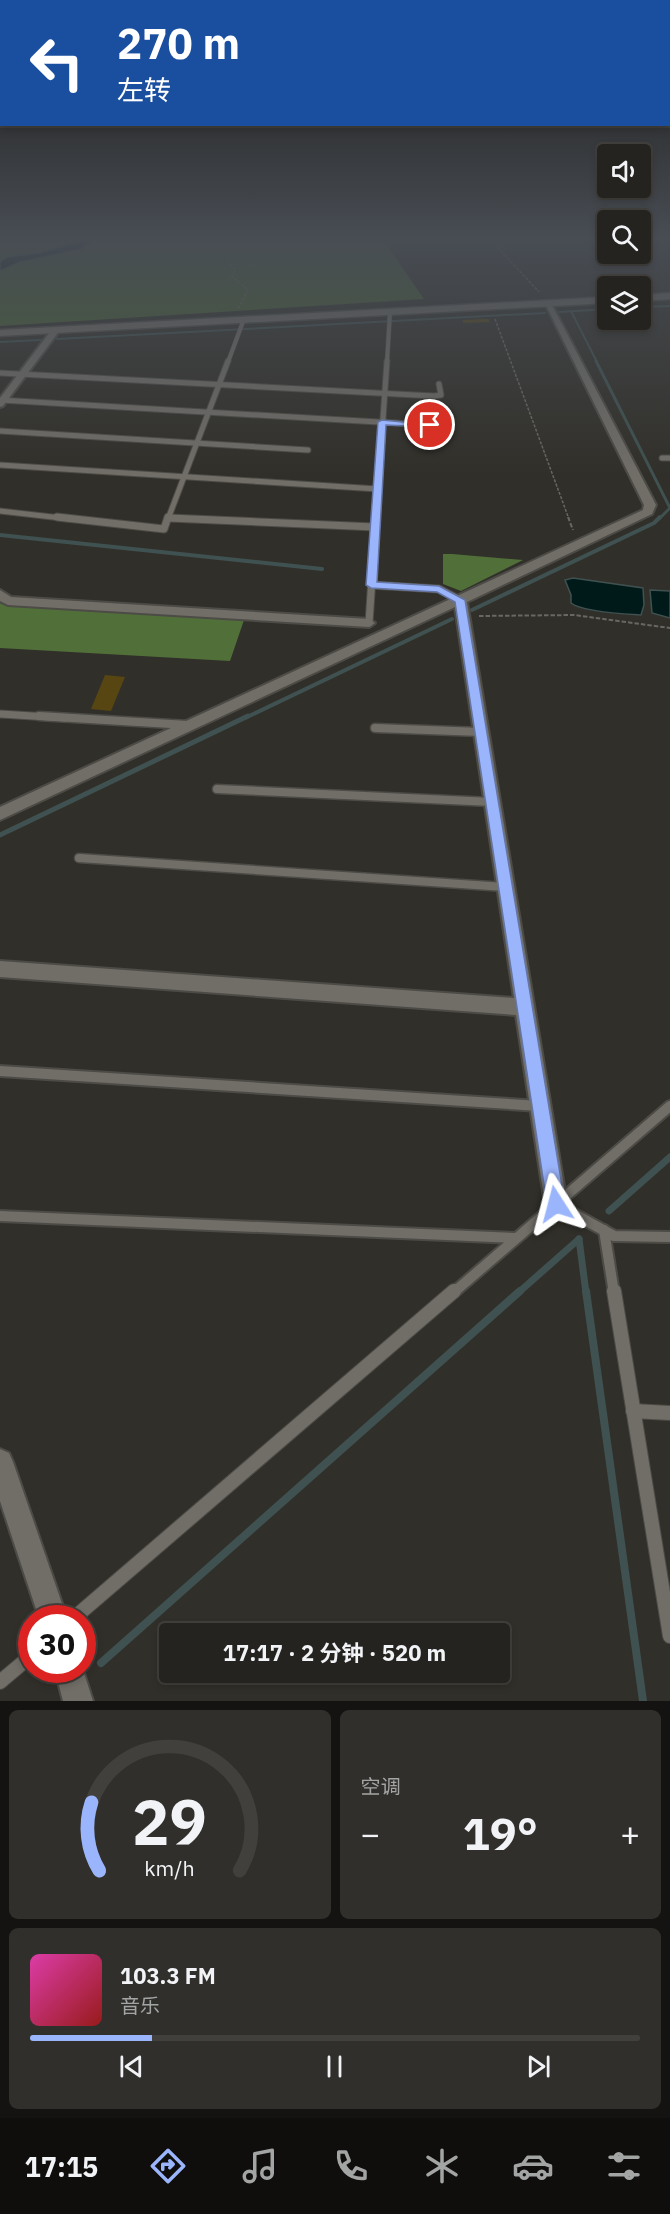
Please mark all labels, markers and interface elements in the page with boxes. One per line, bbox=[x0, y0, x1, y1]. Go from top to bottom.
text: 270 m bbox=[117, 16, 240, 71]
icon: left bbox=[18, 24, 96, 102]
text: 左转 bbox=[117, 72, 171, 107]
map controls bbox=[597, 144, 651, 330]
button: sound bbox=[597, 144, 651, 198]
button: search bbox=[597, 210, 651, 264]
button: layers bbox=[597, 276, 651, 330]
pin bbox=[404, 399, 455, 450]
icon: arrive bbox=[413, 408, 446, 441]
position arrow bbox=[524, 1172, 588, 1236]
speed limit sign: 30 bbox=[18, 1605, 96, 1683]
text: 17:17 · 2 分钟 · 520 m bbox=[223, 1638, 446, 1667]
text: 空调 bbox=[361, 1773, 401, 1800]
text: 29 bbox=[132, 1781, 207, 1862]
text: 19° bbox=[463, 1804, 538, 1862]
text: − bbox=[361, 1812, 380, 1855]
text: + bbox=[620, 1812, 640, 1855]
text: km/h bbox=[145, 1855, 195, 1883]
text: 103.3 FM bbox=[120, 1961, 216, 1990]
text: 音乐 bbox=[120, 1992, 160, 2019]
icon: previous bbox=[115, 2050, 148, 2083]
icon: pause bbox=[318, 2050, 351, 2083]
icon: next bbox=[522, 2050, 555, 2083]
icon: directions bbox=[147, 2145, 189, 2187]
icon: music bbox=[239, 2145, 281, 2187]
icon: phone bbox=[330, 2145, 372, 2187]
icon: climate bbox=[421, 2145, 463, 2187]
icon: car bbox=[512, 2145, 554, 2187]
icon: filters bbox=[603, 2145, 645, 2187]
text: 17:15 bbox=[25, 2149, 98, 2184]

